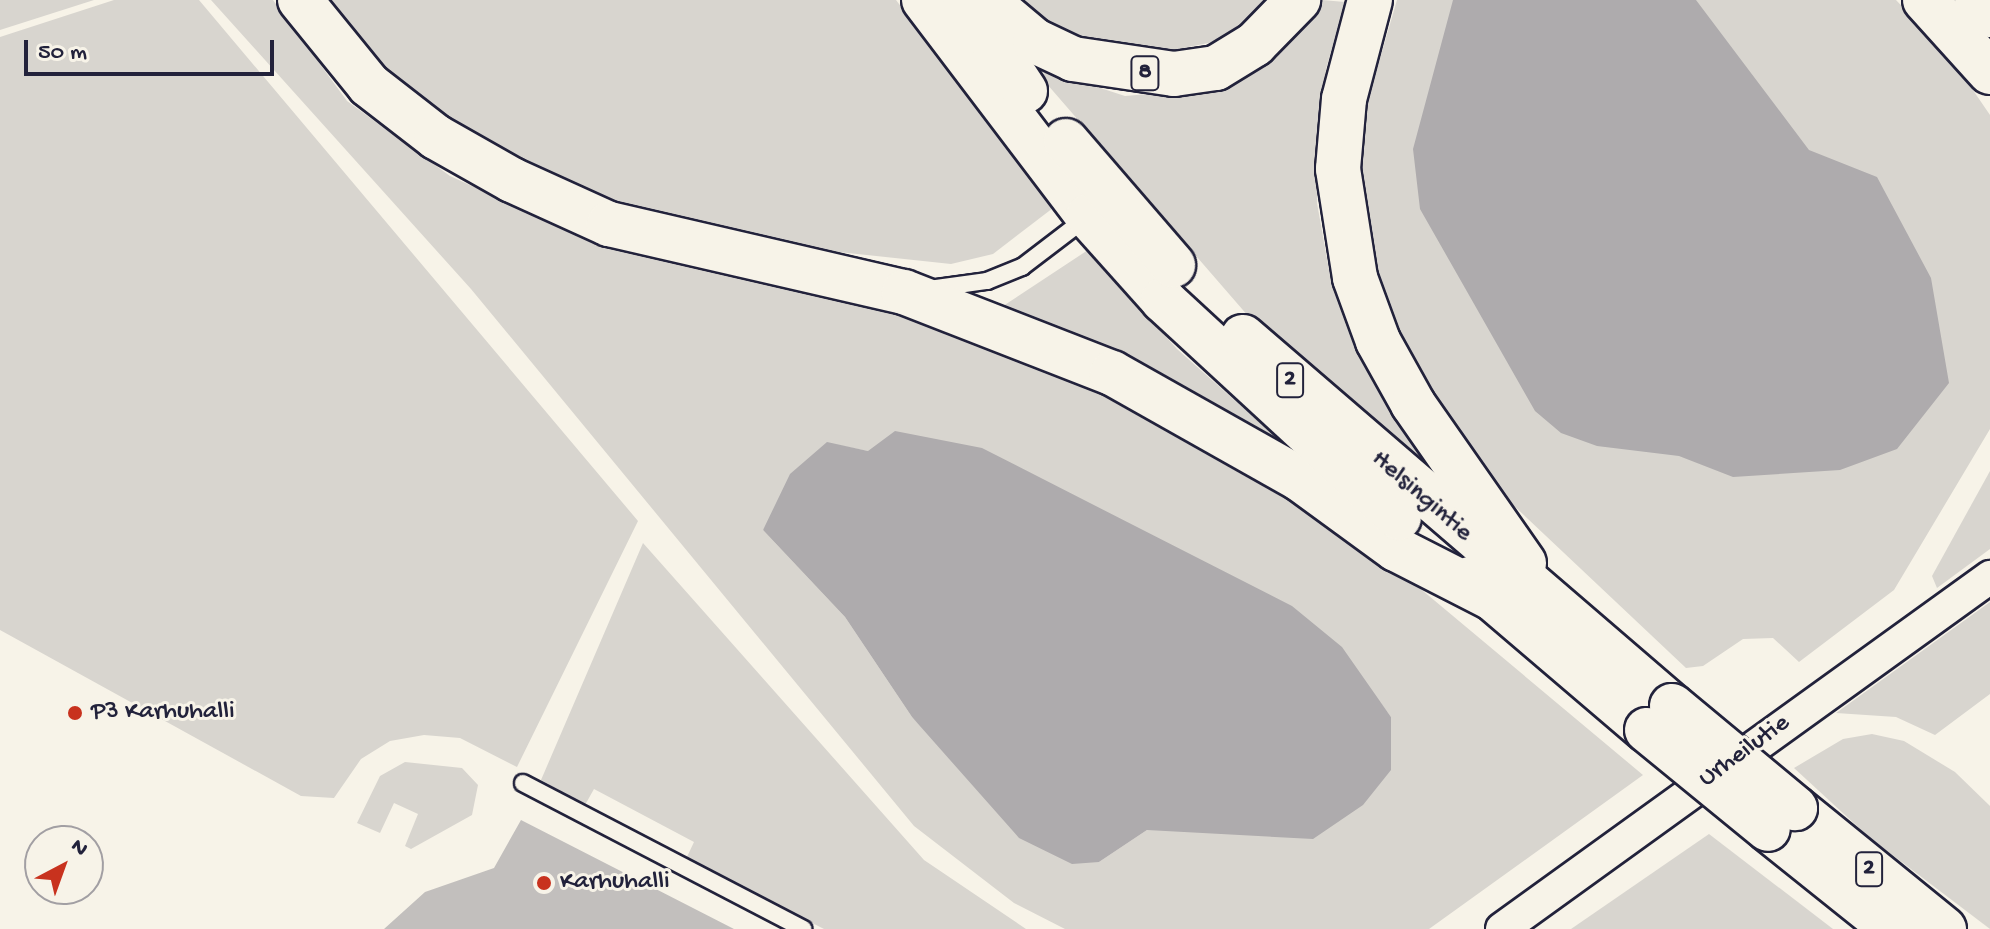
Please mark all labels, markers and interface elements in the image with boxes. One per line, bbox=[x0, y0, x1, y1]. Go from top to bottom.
scale bar bbox=[28, 24, 278, 74]
text: 50 m bbox=[38, 39, 87, 68]
road number: 8 bbox=[1129, 53, 1161, 93]
road number: 2 bbox=[1276, 360, 1304, 400]
street label: Helsingintie bbox=[1364, 445, 1478, 549]
place label: P3 Karhuhalli bbox=[91, 697, 235, 729]
marker: P3 Karhuhalli bbox=[66, 704, 84, 722]
street label: Urheilutie bbox=[1693, 709, 1797, 795]
north arrow bbox=[24, 825, 104, 905]
text: N bbox=[64, 834, 92, 863]
road number: 2 bbox=[1855, 849, 1883, 889]
place label: Karhuhalli bbox=[560, 867, 670, 899]
marker: Karhuhalli bbox=[535, 874, 553, 892]

